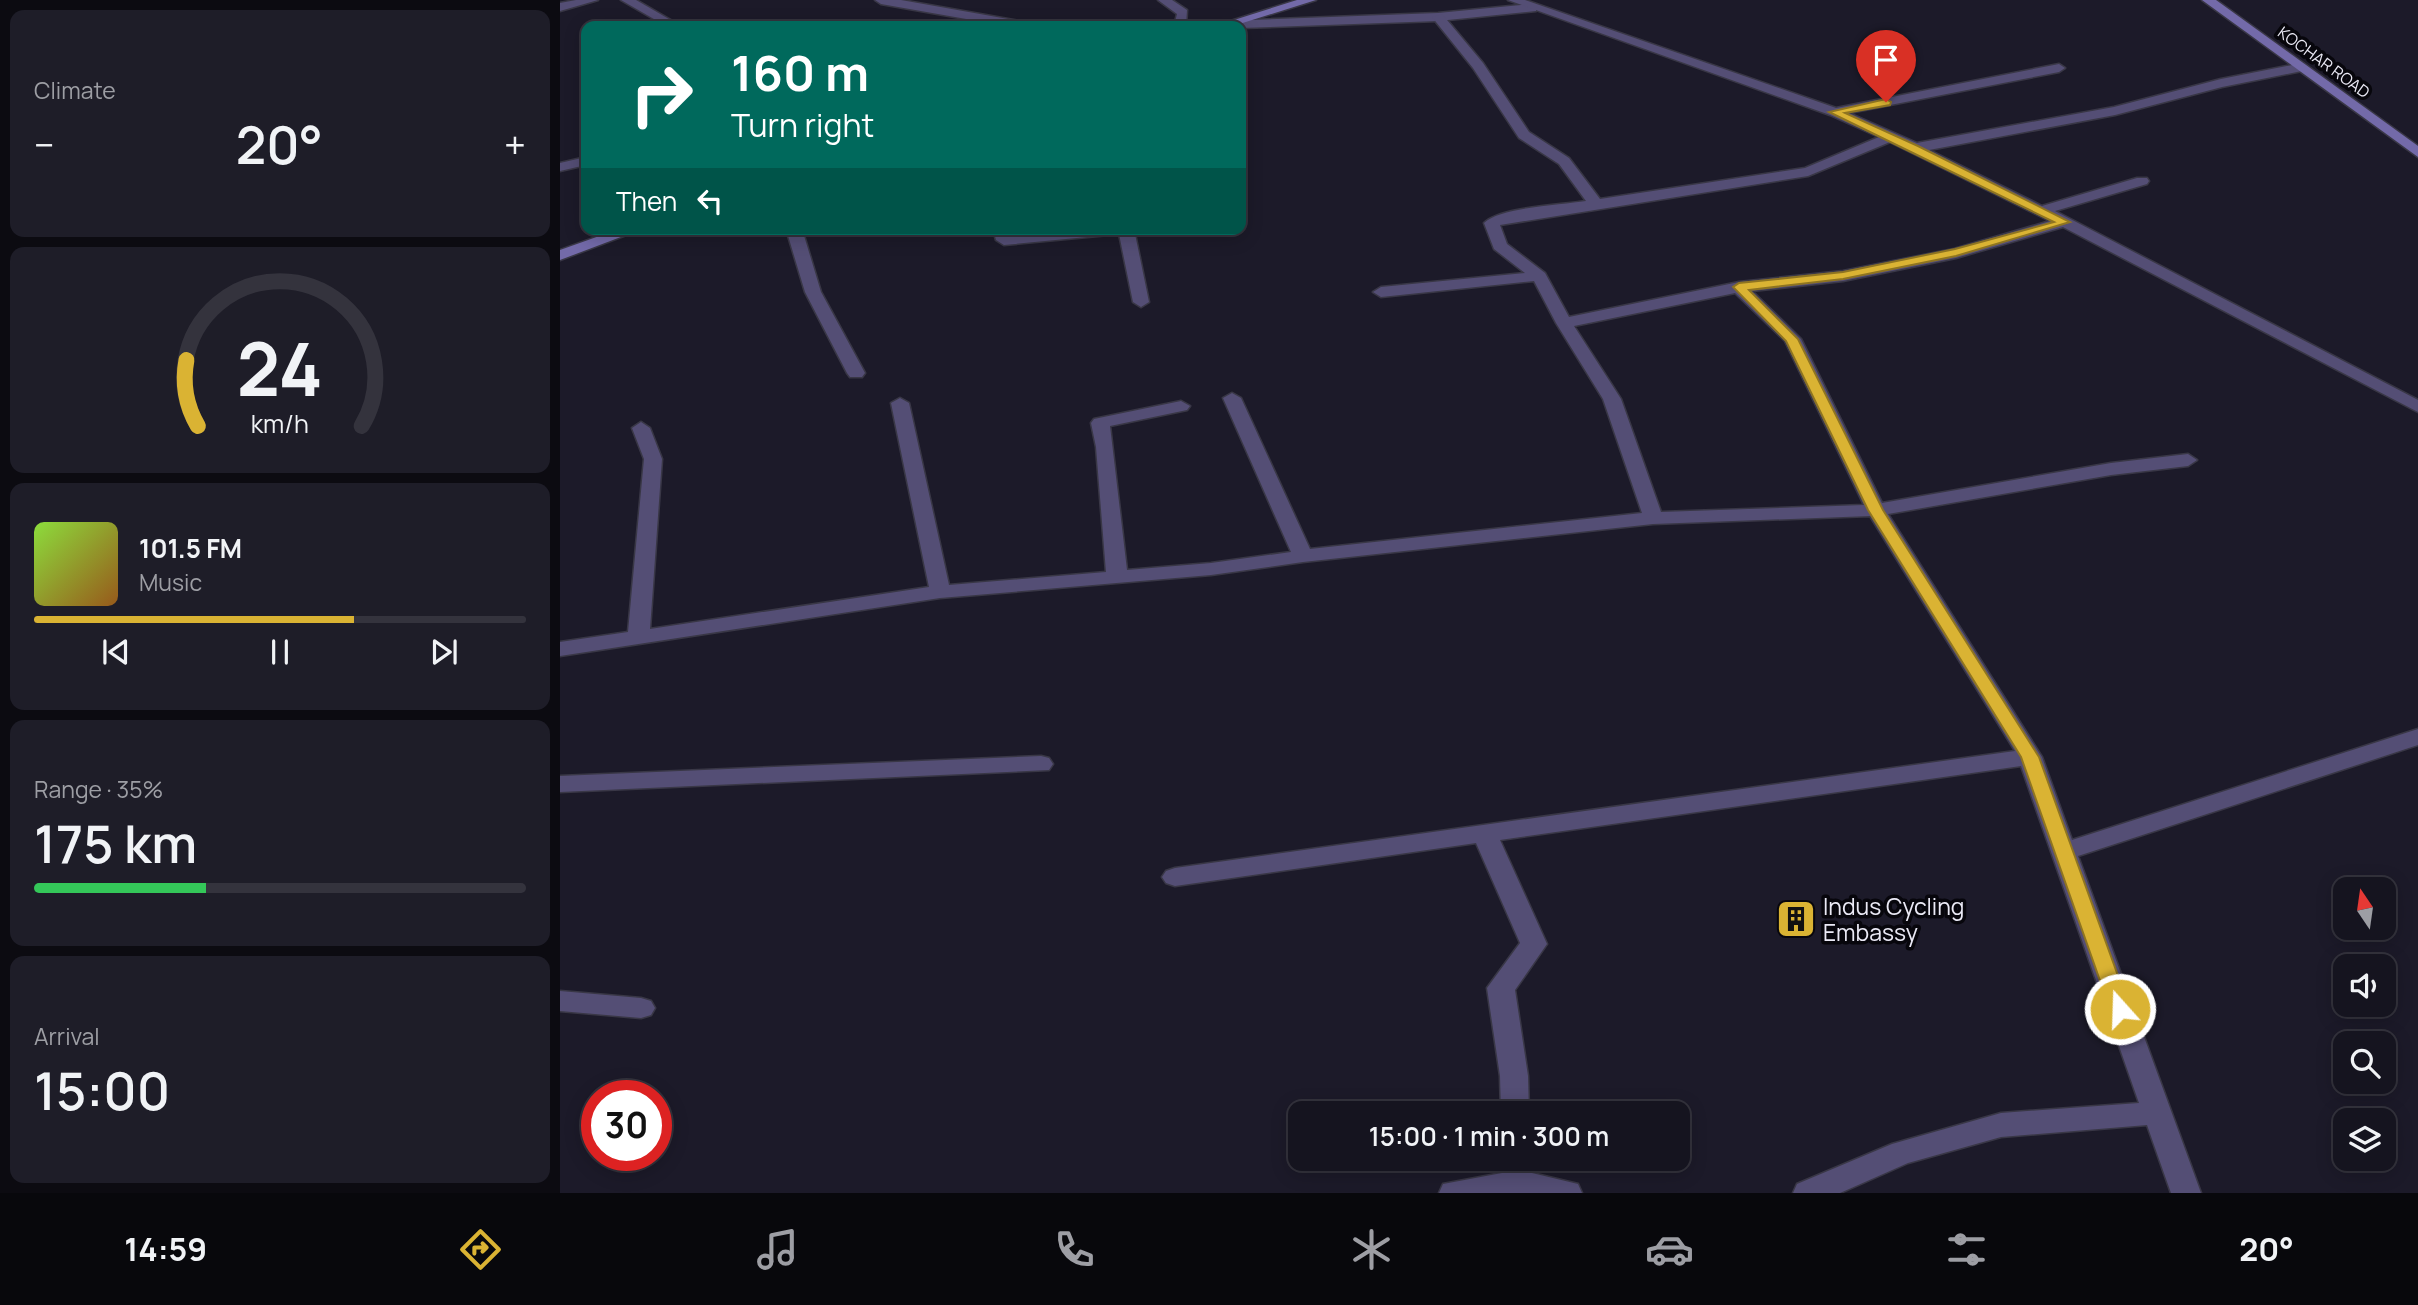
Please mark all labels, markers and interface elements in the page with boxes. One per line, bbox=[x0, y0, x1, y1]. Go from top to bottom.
street label: KOCHAR ROAD bbox=[2274, 21, 2375, 103]
pin bbox=[1856, 30, 1916, 102]
text: 160 m bbox=[731, 39, 869, 106]
icon: arrive bbox=[1867, 41, 1905, 79]
icon: right bbox=[616, 49, 707, 140]
text: Climate bbox=[34, 74, 116, 106]
text: Turn right bbox=[731, 103, 874, 147]
text: 20° bbox=[236, 109, 323, 180]
text: − bbox=[34, 118, 55, 170]
text: + bbox=[504, 118, 526, 170]
icon: left bbox=[691, 182, 729, 220]
text: Then bbox=[616, 183, 677, 219]
text: 24 bbox=[237, 318, 323, 418]
text: km/h bbox=[251, 406, 309, 441]
text: 101.5 FM bbox=[139, 530, 242, 566]
text: Music bbox=[139, 566, 202, 598]
icon: previous bbox=[97, 633, 135, 671]
icon: pause bbox=[261, 633, 299, 671]
icon: next bbox=[425, 633, 463, 671]
text: Range · 35% bbox=[34, 773, 163, 805]
text: 175 km bbox=[34, 808, 197, 879]
north arrow bbox=[2333, 877, 2396, 940]
map controls bbox=[2333, 877, 2396, 1171]
place label: Indus Cycling Embassy bbox=[1823, 890, 1964, 948]
building icon: Indus Cycling Embassy bbox=[1775, 898, 1817, 940]
button: sound bbox=[2333, 954, 2396, 1017]
position arrow bbox=[2083, 972, 2157, 1046]
text: Arrival bbox=[34, 1020, 100, 1052]
button: search bbox=[2333, 1031, 2396, 1094]
text: 15:00 bbox=[34, 1055, 170, 1126]
speed limit sign: 30 bbox=[581, 1080, 672, 1171]
button: layers bbox=[2333, 1108, 2396, 1171]
text: 15:00 · 1 min · 300 m bbox=[1369, 1118, 1609, 1154]
icon: directions bbox=[456, 1225, 505, 1274]
icon: music bbox=[753, 1225, 802, 1274]
icon: phone bbox=[1050, 1225, 1099, 1274]
icon: climate bbox=[1347, 1225, 1396, 1274]
icon: car bbox=[1645, 1225, 1694, 1274]
icon: filters bbox=[1942, 1225, 1991, 1274]
text: 14:59 bbox=[124, 1227, 207, 1271]
text: 20° bbox=[2239, 1227, 2294, 1271]

